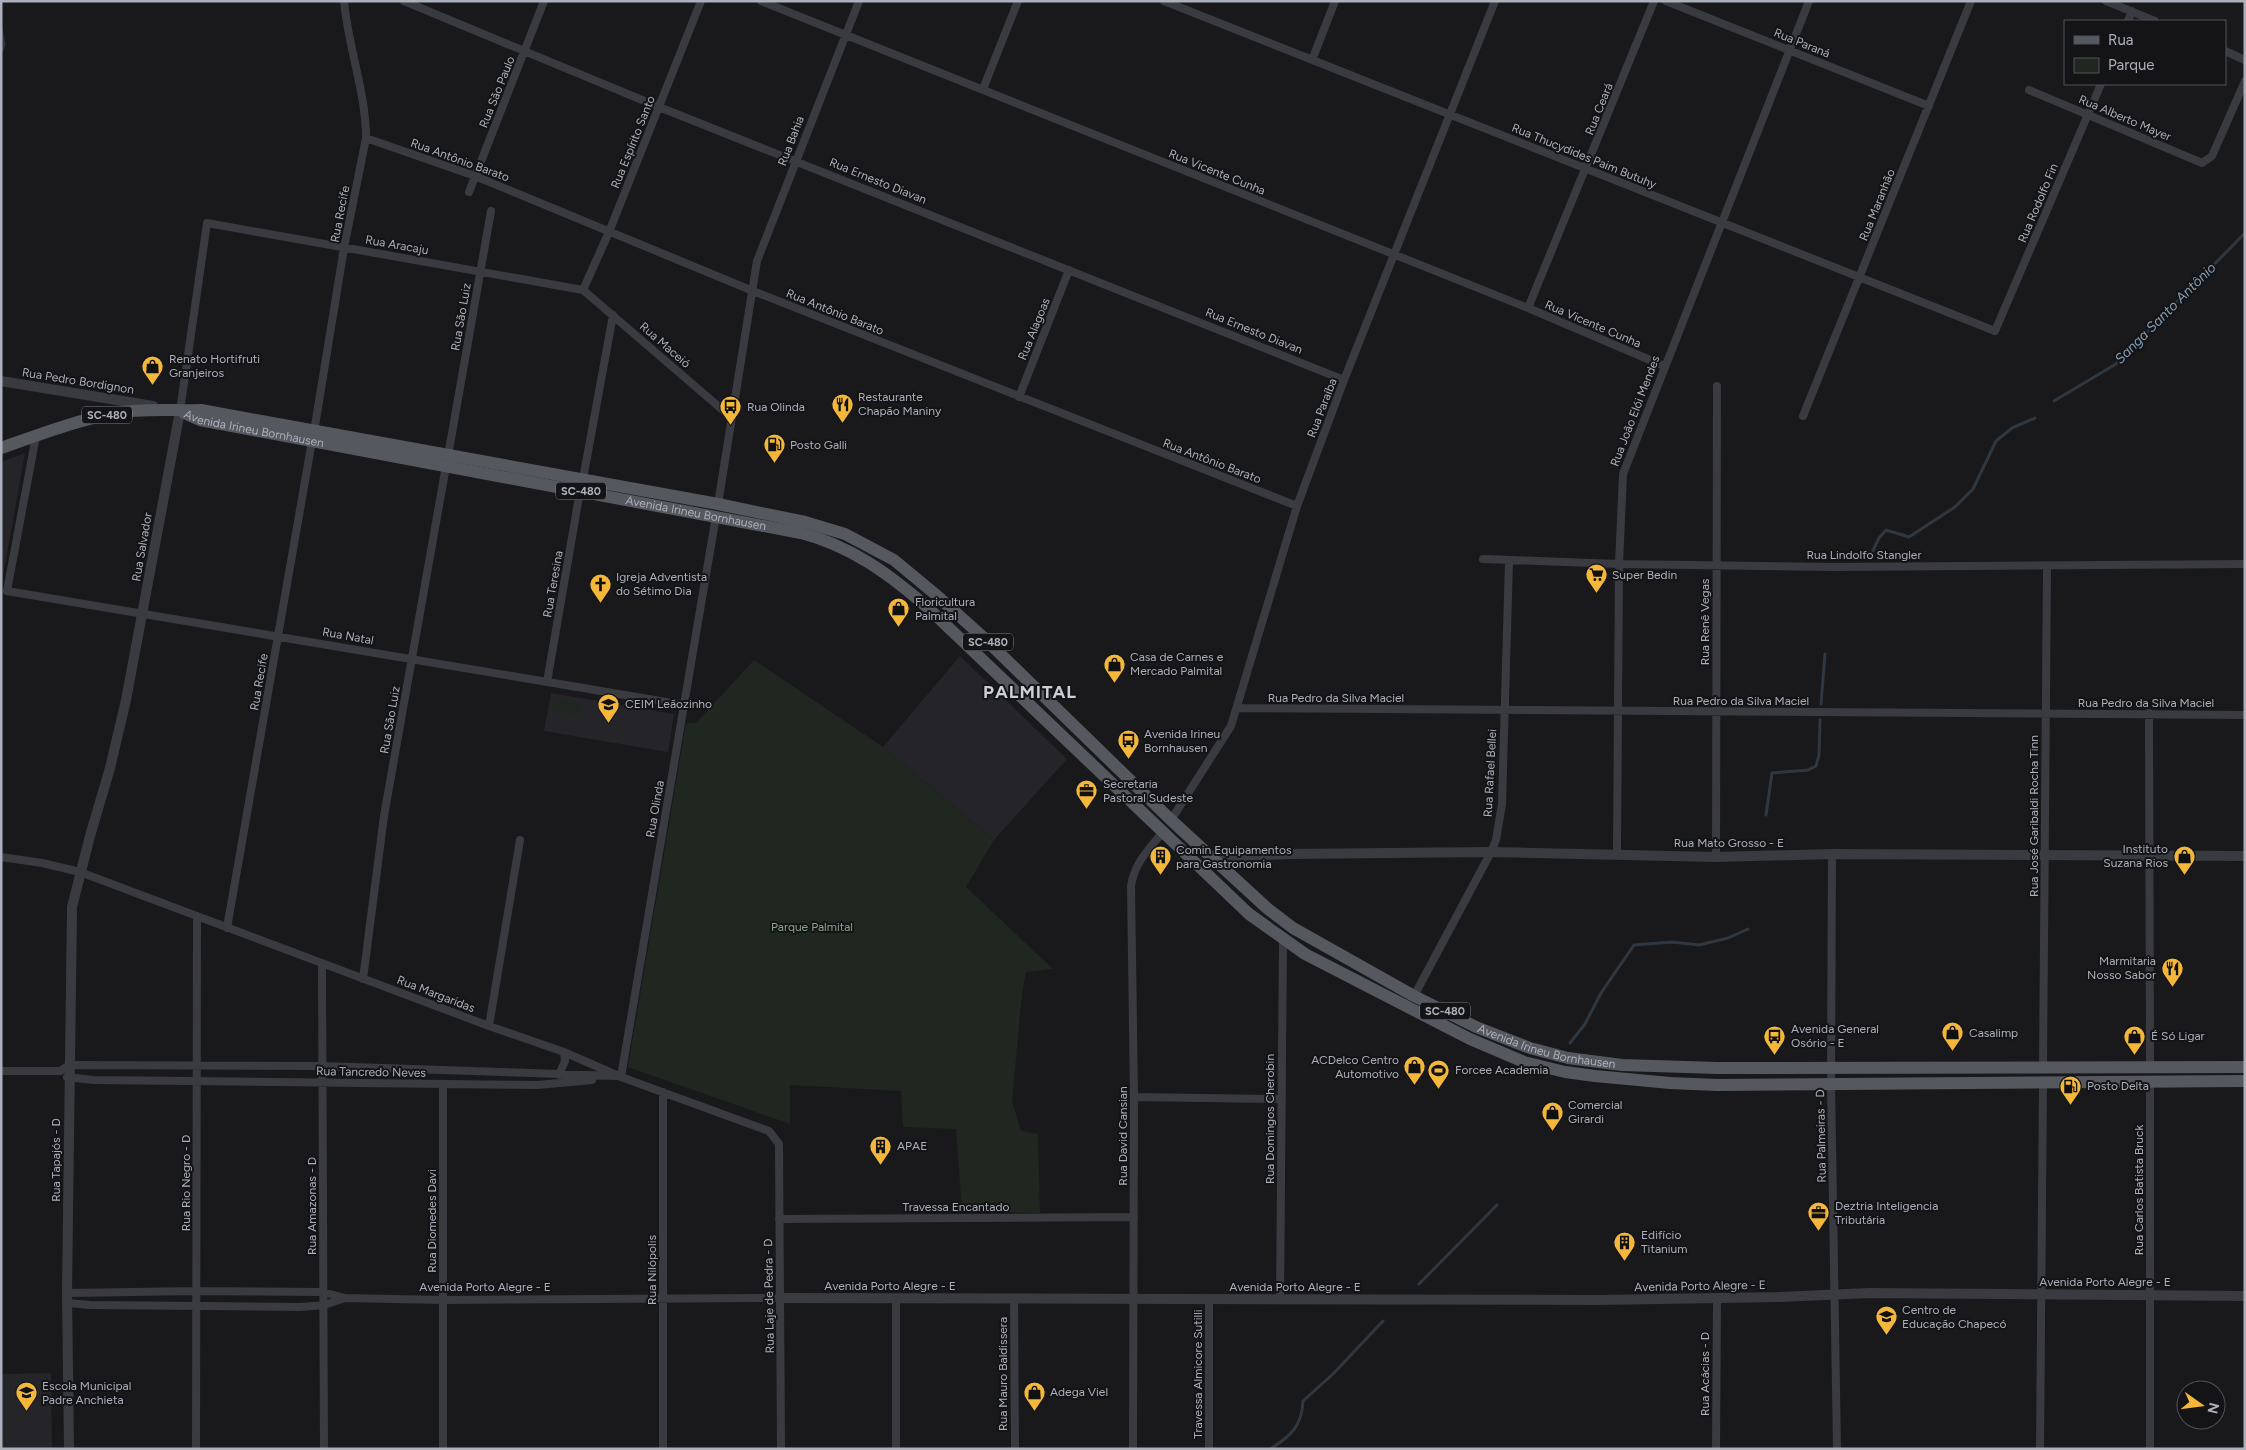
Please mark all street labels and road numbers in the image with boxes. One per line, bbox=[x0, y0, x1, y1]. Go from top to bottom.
street label: Rua Paraná bbox=[1772, 25, 1832, 61]
street label: Rua São Paulo bbox=[476, 54, 518, 130]
street label: Rua Ceará bbox=[1582, 81, 1616, 137]
street label: Rua Alberto Mayer bbox=[2077, 92, 2173, 144]
street label: Rua Espírito Santo bbox=[608, 94, 658, 190]
street label: Rua Bahia bbox=[775, 114, 807, 168]
street label: Rua Thucydides Paim Butuhy bbox=[1510, 121, 1659, 192]
street label: Rua Antônio Barato bbox=[409, 136, 511, 184]
street label: Rua Vicente Cunha bbox=[1167, 146, 1267, 198]
street label: Rua Ernesto Diavan bbox=[827, 155, 929, 207]
street label: Rua Rodolfo Fin bbox=[2015, 161, 2061, 245]
street label: Rua Maranhão bbox=[1856, 167, 1898, 243]
street label: Rua Recife bbox=[328, 184, 352, 244]
street label: Rua Aracaju bbox=[364, 233, 430, 257]
street label: Rua São Luiz bbox=[448, 282, 474, 352]
street label: Rua Antônio Barato bbox=[784, 286, 886, 338]
street label: Rua Alagoas bbox=[1015, 295, 1053, 362]
street label: Rua Vicente Cunha bbox=[1543, 297, 1643, 351]
street label: Rua Ernesto Diavan bbox=[1203, 305, 1305, 357]
street label: Rua Maceió bbox=[637, 319, 693, 371]
street label: Rua João Elói Mendes bbox=[1607, 353, 1663, 468]
street label: Rua Pedro Bordignon bbox=[21, 365, 135, 397]
street label: Rua Paraíba bbox=[1304, 376, 1340, 440]
road number: SC-480 bbox=[82, 406, 132, 424]
street label: Avenida Irineu Bornhausen bbox=[182, 407, 325, 450]
street label: Rua Antônio Barato bbox=[1161, 436, 1263, 486]
road number: SC-480 bbox=[556, 482, 606, 500]
street label: Avenida Irineu Bornhausen bbox=[624, 493, 768, 533]
street label: Rua Salvador bbox=[129, 511, 155, 583]
street label: Rua Lindolfo Stangler bbox=[1807, 548, 1921, 562]
street label: Rua Teresina bbox=[540, 550, 566, 618]
street label: Rua Renê Vegas bbox=[1698, 578, 1712, 665]
street label: Rua Natal bbox=[321, 625, 375, 647]
road number: SC-480 bbox=[963, 634, 1013, 650]
street label: Rua Recife bbox=[247, 652, 271, 712]
street label: Rua São Luiz bbox=[377, 685, 403, 755]
street label: Rua Pedro da Silva Maciel bbox=[1268, 691, 1404, 705]
street label: Rua Pedro da Silva Maciel bbox=[1673, 694, 1809, 708]
street label: Rua Pedro da Silva Maciel bbox=[2078, 696, 2214, 710]
street label: Rua Rafael Bellei bbox=[1481, 729, 1499, 817]
street label: Rua José Garibaldi Rocha Tinn bbox=[2027, 735, 2041, 897]
street label: Rua Olinda bbox=[643, 779, 667, 839]
street label: Rua Mato Grosso - E bbox=[1674, 836, 1784, 850]
street label: Rua Margaridas bbox=[395, 973, 477, 1015]
road number: SC-480 bbox=[1420, 1002, 1470, 1019]
street label: Avenida Irineu Bornhausen bbox=[1476, 1021, 1617, 1071]
street label: Rua Domingos Cherobin bbox=[1263, 1054, 1277, 1184]
street label: Rua Tancredo Neves bbox=[316, 1064, 427, 1080]
street label: Rua David Cansian bbox=[1116, 1086, 1130, 1186]
street label: Rua Palmeiras - D bbox=[1813, 1089, 1829, 1183]
street label: Rua Tapajós - D bbox=[49, 1118, 63, 1202]
street label: Rua Carlos Batista Bruck bbox=[2132, 1125, 2146, 1255]
street label: Rua Rio Negro - D bbox=[179, 1135, 193, 1231]
street label: Rua Amazonas - D bbox=[305, 1157, 319, 1255]
street label: Rua Diomedes Davi bbox=[425, 1169, 439, 1273]
street label: Travessa Encantado bbox=[903, 1200, 1009, 1214]
street label: Rua Nilópolis bbox=[645, 1235, 659, 1305]
street label: Rua Laje de Pedra - D bbox=[761, 1239, 777, 1353]
street label: Avenida Porto Alegre - E bbox=[2039, 1275, 2171, 1289]
street label: Avenida Porto Alegre - E bbox=[1634, 1278, 1766, 1294]
street label: Avenida Porto Alegre - E bbox=[824, 1279, 956, 1293]
street label: Avenida Porto Alegre - E bbox=[419, 1280, 551, 1294]
street label: Avenida Porto Alegre - E bbox=[1229, 1280, 1361, 1294]
street label: Travessa Almicore Sutilli bbox=[1191, 1309, 1205, 1439]
street label: Rua Mauro Baldissera bbox=[996, 1317, 1010, 1431]
street label: Rua Acácias - D bbox=[1698, 1332, 1712, 1416]

